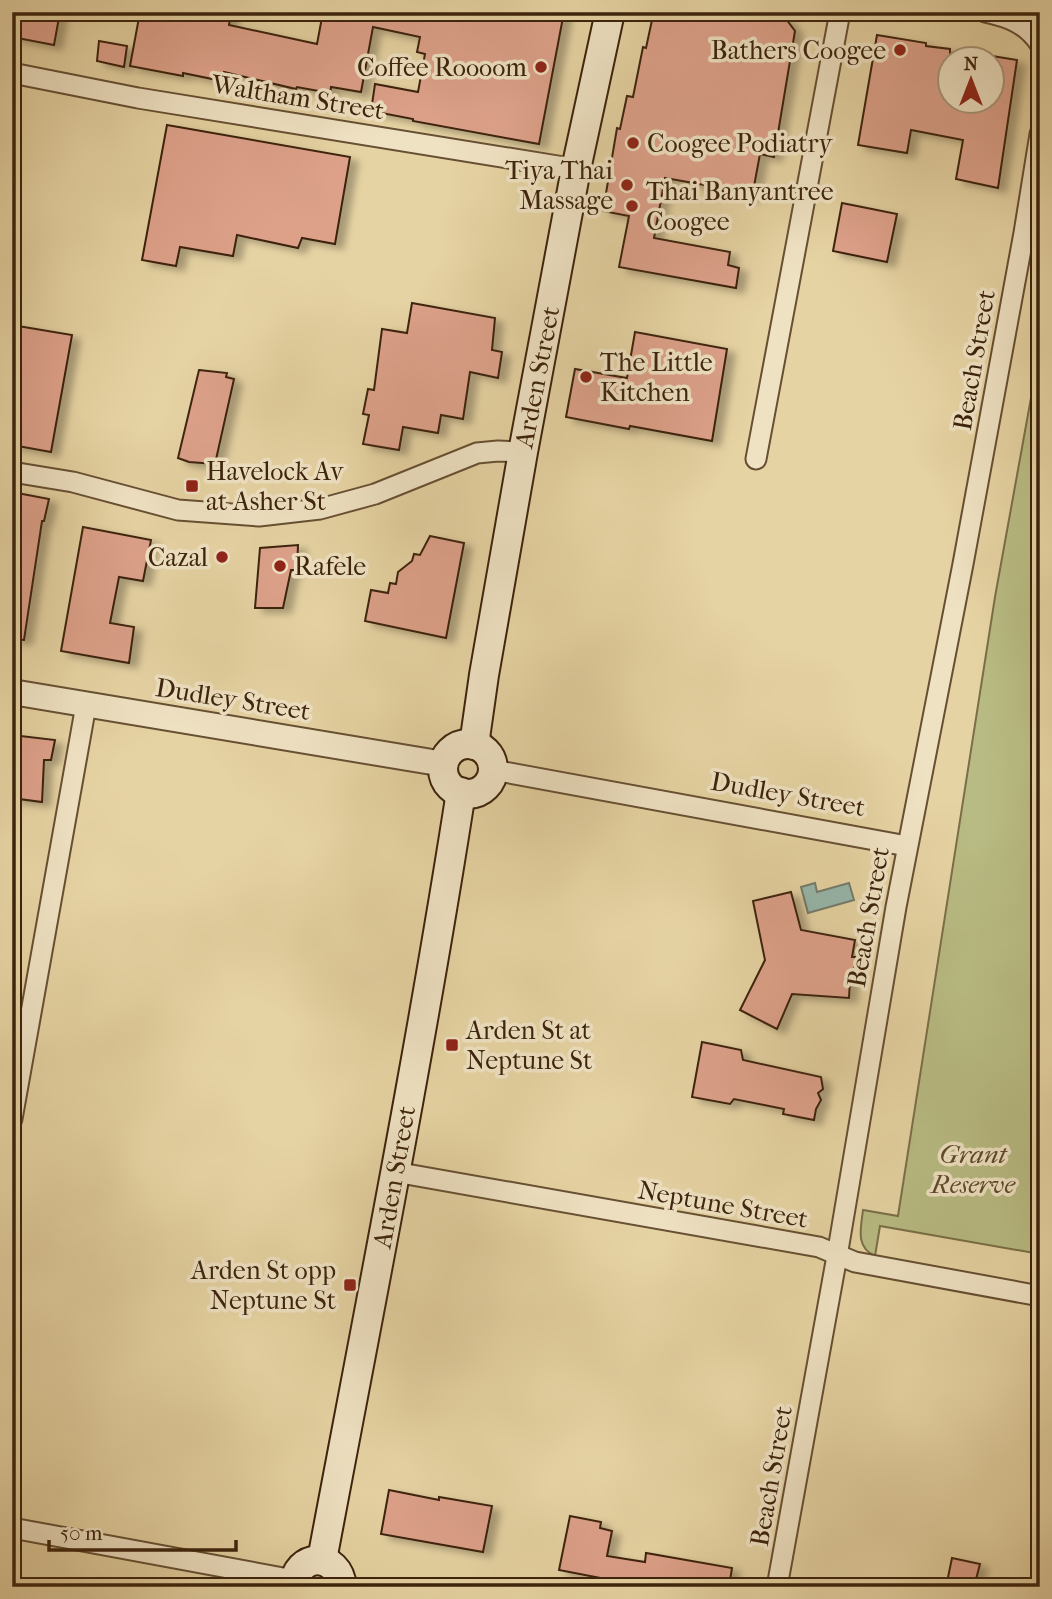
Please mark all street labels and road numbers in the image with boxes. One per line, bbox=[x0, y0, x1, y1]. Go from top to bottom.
street label: Waltham Street bbox=[208, 68, 387, 127]
street label: Beach Street bbox=[947, 287, 1002, 433]
street label: Arden Street bbox=[508, 303, 567, 452]
street label: Dudley Street bbox=[153, 672, 313, 727]
street label: Dudley Street bbox=[708, 766, 868, 823]
street label: Beach Street bbox=[841, 844, 896, 990]
street label: Arden Street bbox=[367, 1103, 422, 1252]
street label: Neptune Street bbox=[635, 1174, 811, 1235]
street label: Beach Street bbox=[744, 1403, 799, 1549]

